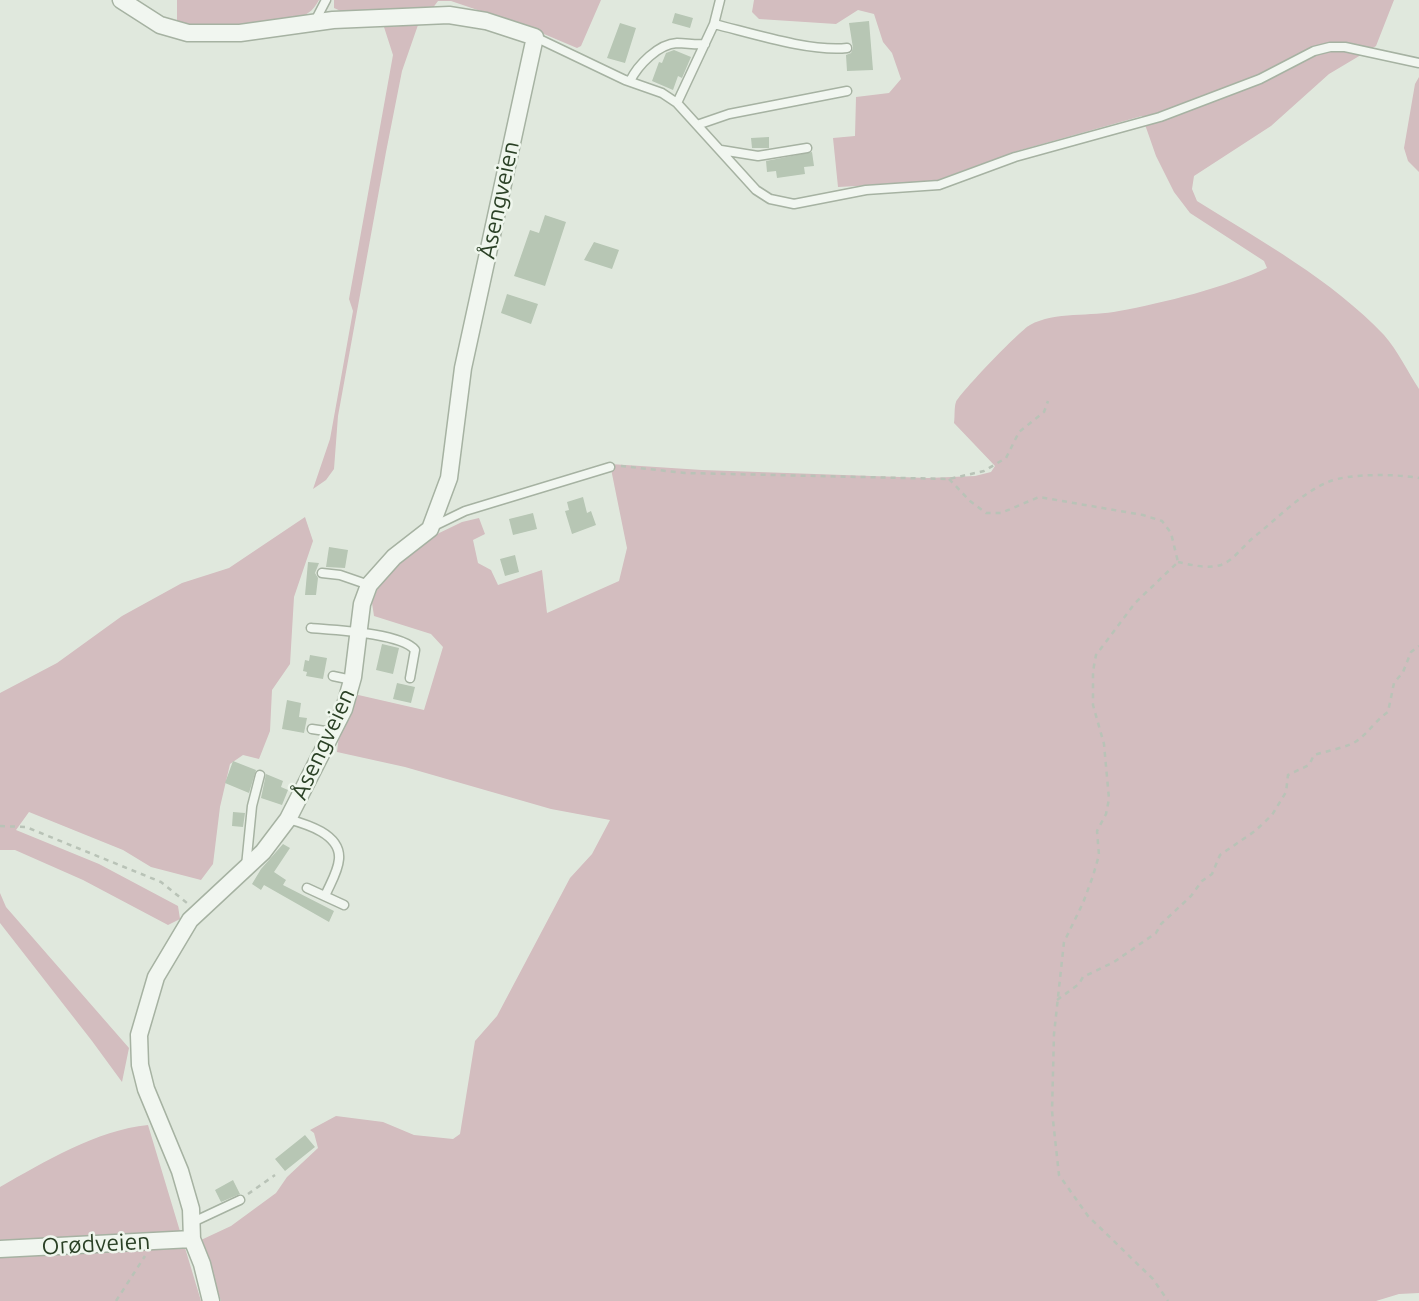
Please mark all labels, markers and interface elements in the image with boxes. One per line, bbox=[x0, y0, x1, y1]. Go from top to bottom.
street label: Åsengveien bbox=[473, 139, 525, 261]
street label: Åsengveien bbox=[285, 684, 361, 804]
street label: Orødveien bbox=[41, 1227, 151, 1261]

